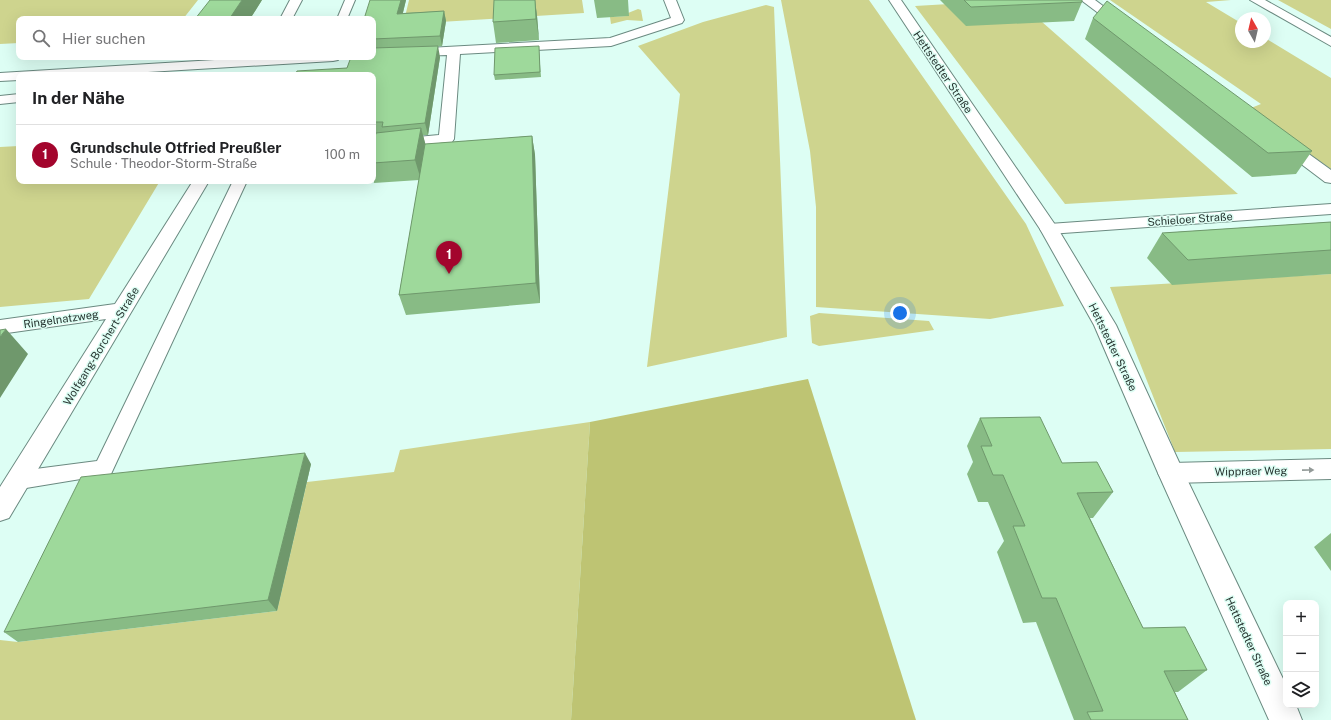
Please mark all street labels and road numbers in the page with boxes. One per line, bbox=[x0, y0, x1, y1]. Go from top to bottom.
street label: Hettstedter Straße bbox=[911, 29, 975, 115]
street label: Schieloer Straße bbox=[1147, 210, 1233, 228]
street label: Wolfgang-Borchert-Straße bbox=[61, 285, 141, 407]
street label: Hettstedter Straße bbox=[1086, 301, 1140, 393]
street label: Ringelnatzweg bbox=[23, 308, 100, 330]
street label: Wippraer Weg bbox=[1215, 464, 1288, 478]
street label: Hettstedter Straße bbox=[1223, 595, 1275, 687]

